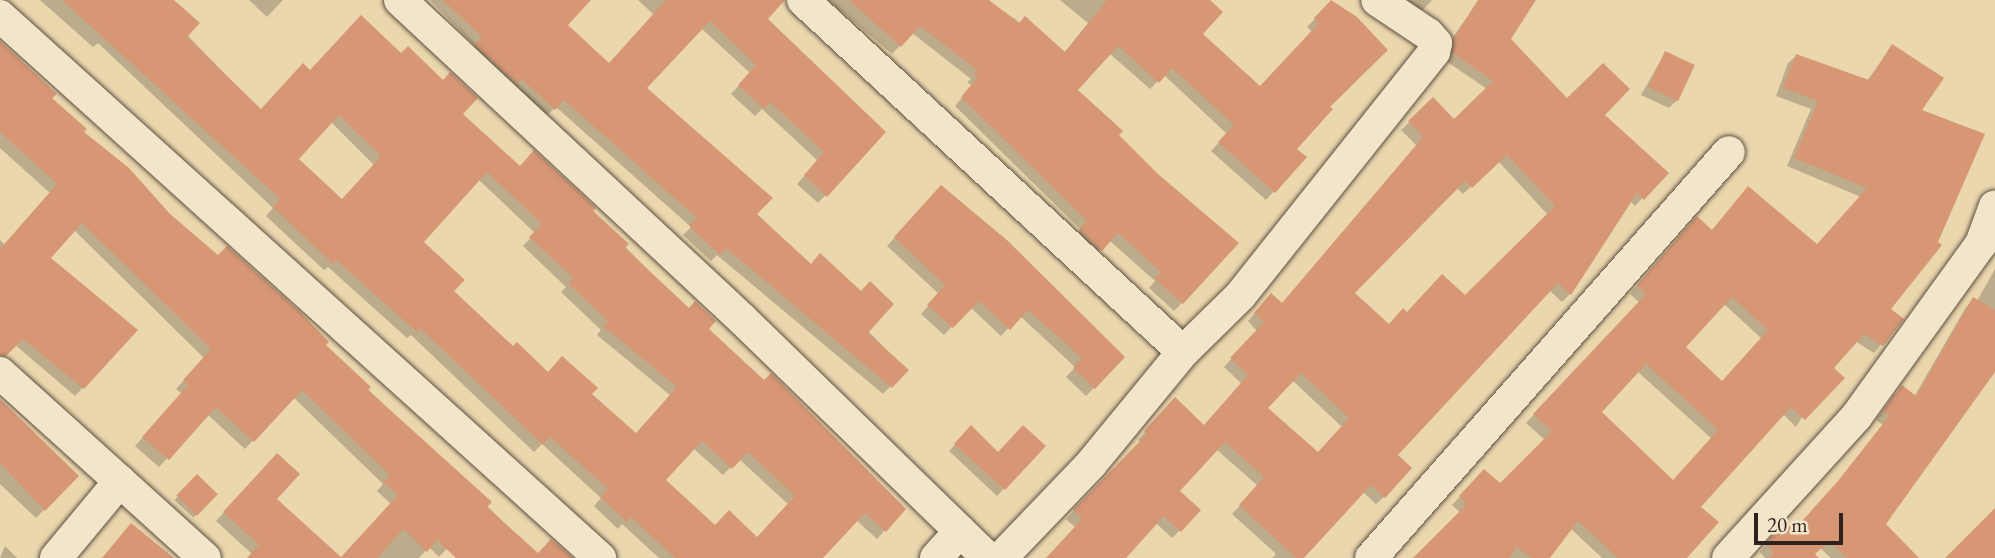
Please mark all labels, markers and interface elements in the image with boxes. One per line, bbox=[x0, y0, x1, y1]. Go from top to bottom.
scale bar bbox=[1757, 498, 1846, 542]
text: 20 m bbox=[1767, 511, 1808, 538]

